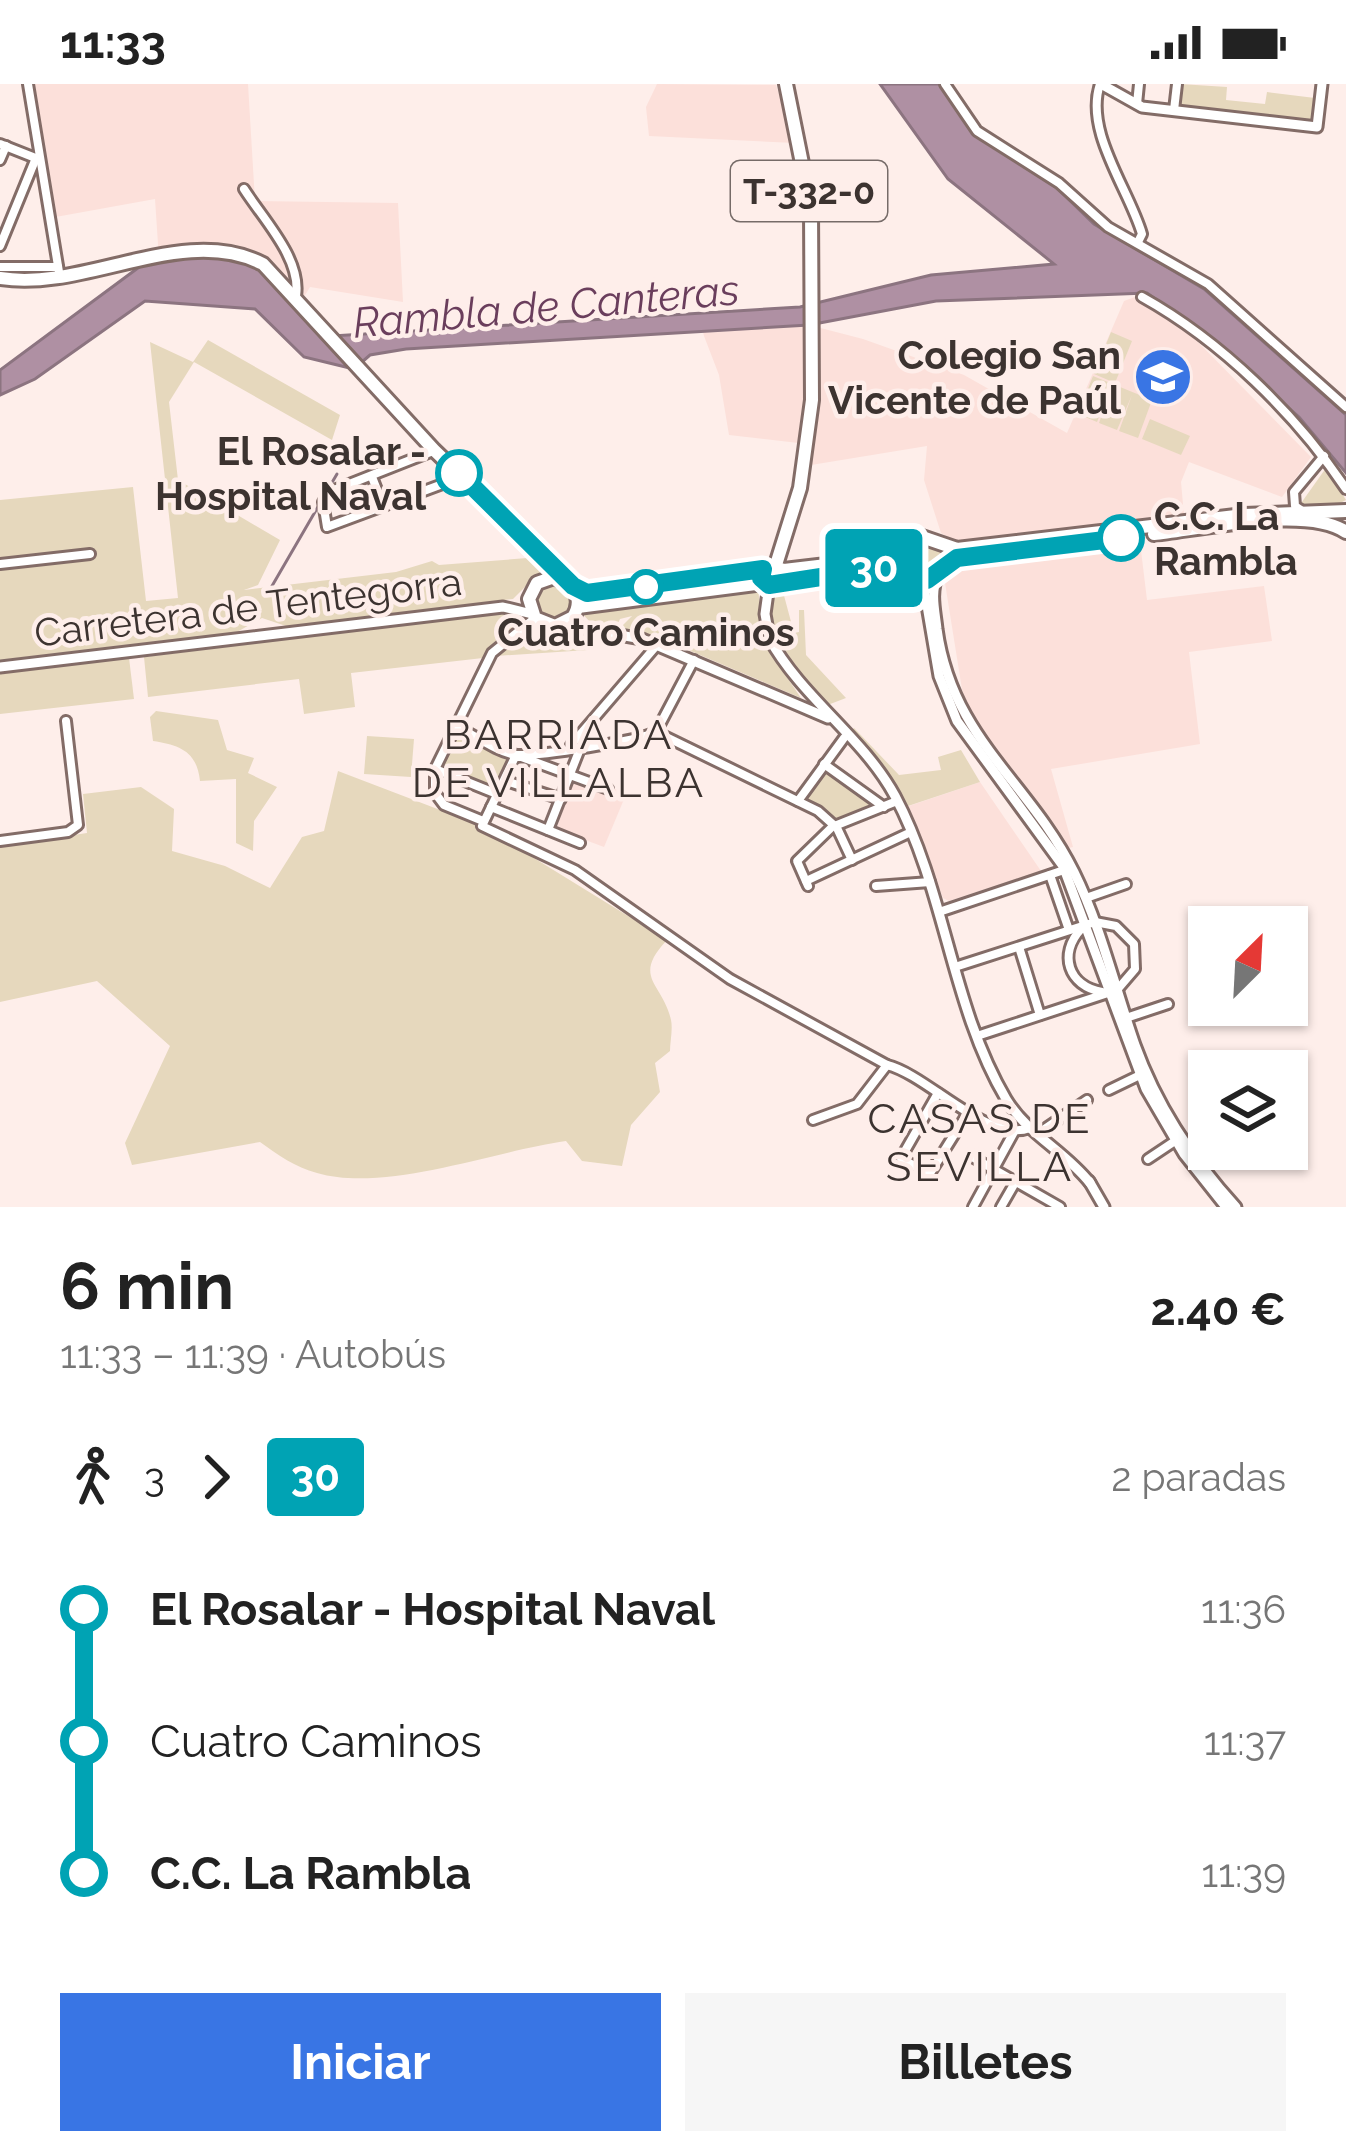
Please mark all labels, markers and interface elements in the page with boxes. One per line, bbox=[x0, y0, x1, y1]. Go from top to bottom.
text: 11:33 bbox=[60, 16, 166, 69]
road number: T-332-0 bbox=[731, 161, 887, 221]
water label: Rambla de Canteras bbox=[351, 265, 741, 348]
place label: Colegio San Vicente de Paúl bbox=[828, 332, 1122, 423]
school or university icon: Colegio San Vicente de Paúl bbox=[1132, 346, 1194, 408]
place label: El Rosalar - Hospital Naval bbox=[155, 428, 427, 519]
marker: El Rosalar - Hospital Naval bbox=[437, 451, 481, 495]
place label: C.C. La Rambla bbox=[1154, 493, 1298, 584]
marker: C.C. La Rambla bbox=[1099, 516, 1143, 560]
line badge: 30 bbox=[820, 529, 928, 607]
text: 30 bbox=[849, 543, 899, 592]
street label: Carretera de Tentegorra bbox=[32, 558, 464, 656]
marker: Cuatro Caminos bbox=[630, 571, 662, 603]
place label: Cuatro Caminos bbox=[497, 609, 795, 655]
district label: BARRIADA DE VILLALBA bbox=[412, 710, 706, 807]
north arrow bbox=[1188, 906, 1308, 1026]
map controls bbox=[1188, 906, 1308, 1170]
button: layers bbox=[1188, 1050, 1308, 1170]
district label: CASAS DE SEVILLA bbox=[867, 1094, 1093, 1191]
text: 6 min bbox=[60, 1247, 234, 1324]
text: 2.40 € bbox=[1150, 1283, 1286, 1336]
text: 11:33 – 11:39 · Autobús bbox=[60, 1331, 446, 1377]
icon: walk bbox=[60, 1444, 126, 1510]
icon: forward bbox=[183, 1444, 249, 1510]
text: 30 bbox=[291, 1452, 340, 1501]
text: 3 bbox=[144, 1454, 165, 1500]
text: 2 paradas bbox=[1111, 1454, 1286, 1500]
text: El Rosalar - Hospital Naval bbox=[150, 1583, 715, 1636]
text: 11:36 bbox=[1201, 1586, 1286, 1632]
text: Cuatro Caminos bbox=[150, 1715, 482, 1768]
text: 11:37 bbox=[1204, 1718, 1286, 1764]
text: C.C. La Rambla bbox=[150, 1847, 471, 1900]
text: 11:39 bbox=[1202, 1850, 1286, 1896]
button: Iniciar bbox=[60, 1993, 661, 2131]
button: Billetes bbox=[685, 1993, 1286, 2131]

